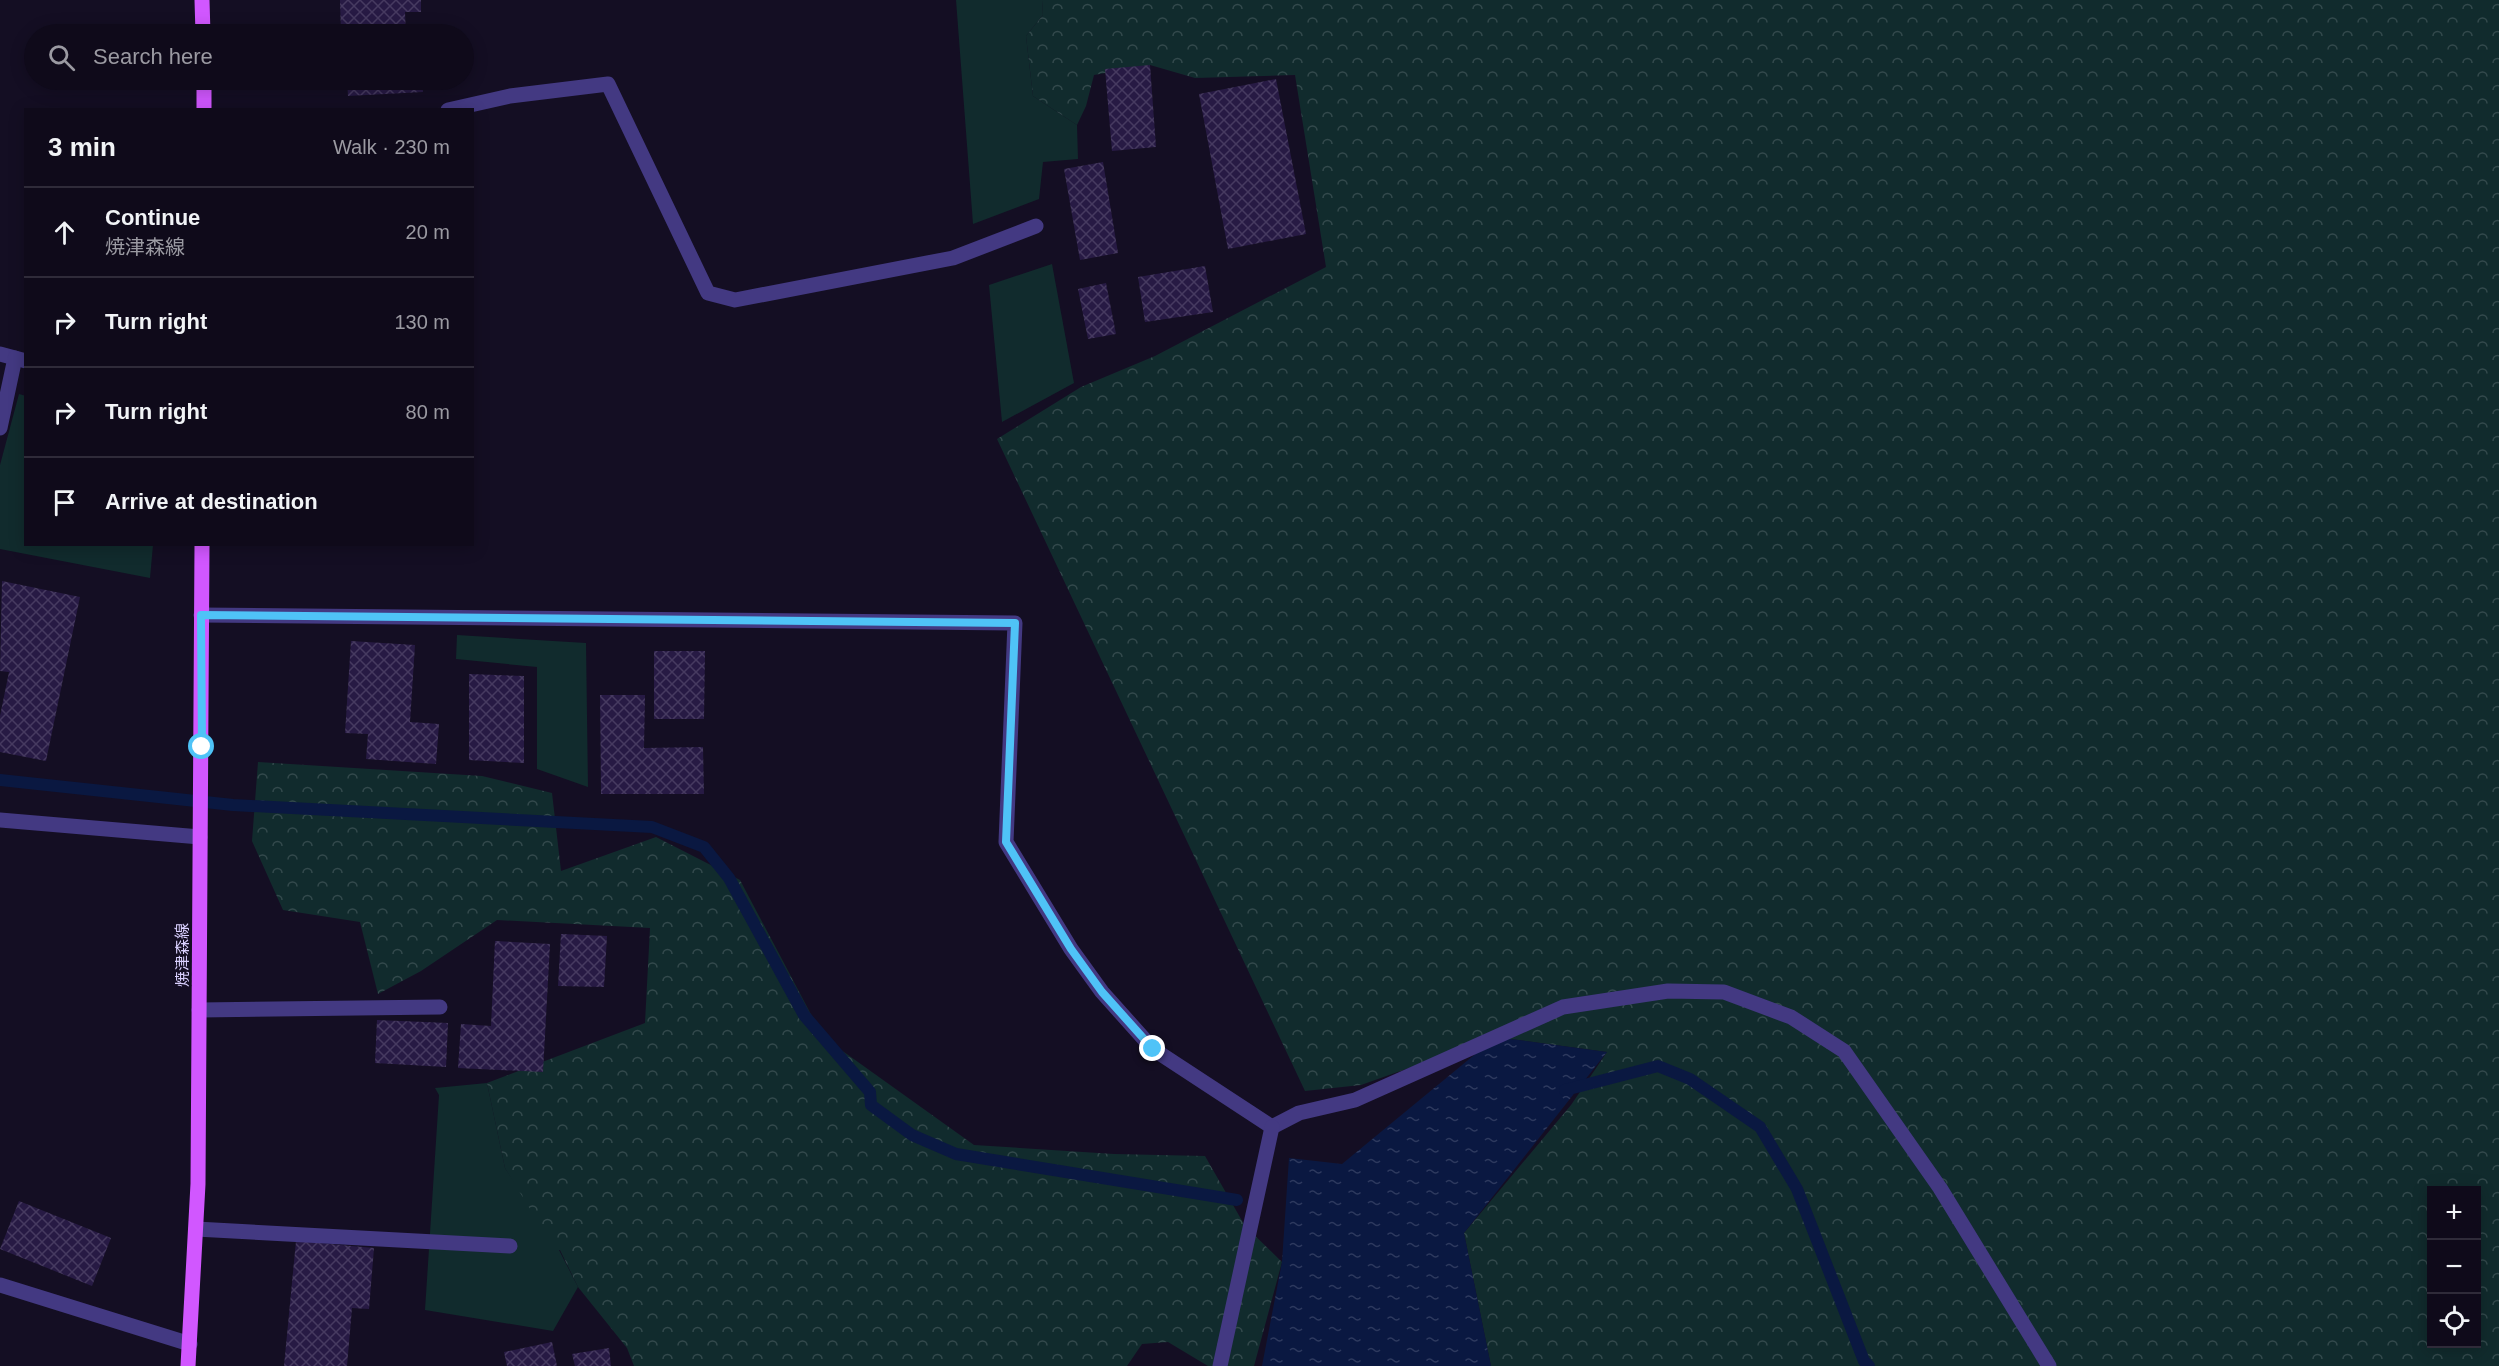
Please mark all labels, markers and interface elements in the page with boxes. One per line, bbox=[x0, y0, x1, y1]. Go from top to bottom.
search box bbox=[24, 24, 474, 90]
icon: search bbox=[45, 41, 78, 74]
text: Search here bbox=[93, 44, 213, 69]
text: 3 min bbox=[48, 132, 116, 162]
text: Walk · 230 m bbox=[333, 136, 450, 158]
text: Continue bbox=[105, 205, 200, 230]
icon: ahead bbox=[48, 216, 81, 249]
text: 20 m bbox=[406, 221, 450, 243]
text: 焼津森線 bbox=[105, 236, 185, 258]
icon: right bbox=[48, 306, 81, 339]
text: Turn right bbox=[105, 309, 207, 334]
text: 130 m bbox=[394, 311, 450, 333]
icon: right bbox=[48, 396, 81, 429]
text: Turn right bbox=[105, 399, 207, 424]
text: 80 m bbox=[406, 401, 450, 423]
icon: arrive bbox=[48, 486, 81, 519]
text: Arrive at destination bbox=[105, 489, 318, 514]
route start bbox=[188, 733, 214, 759]
street label: 焼津森線 bbox=[174, 923, 191, 987]
route end bbox=[1139, 1035, 1165, 1061]
map controls bbox=[2427, 1186, 2481, 1348]
button: + bbox=[2427, 1186, 2481, 1240]
button: − bbox=[2427, 1240, 2481, 1294]
button: locate bbox=[2427, 1294, 2481, 1348]

